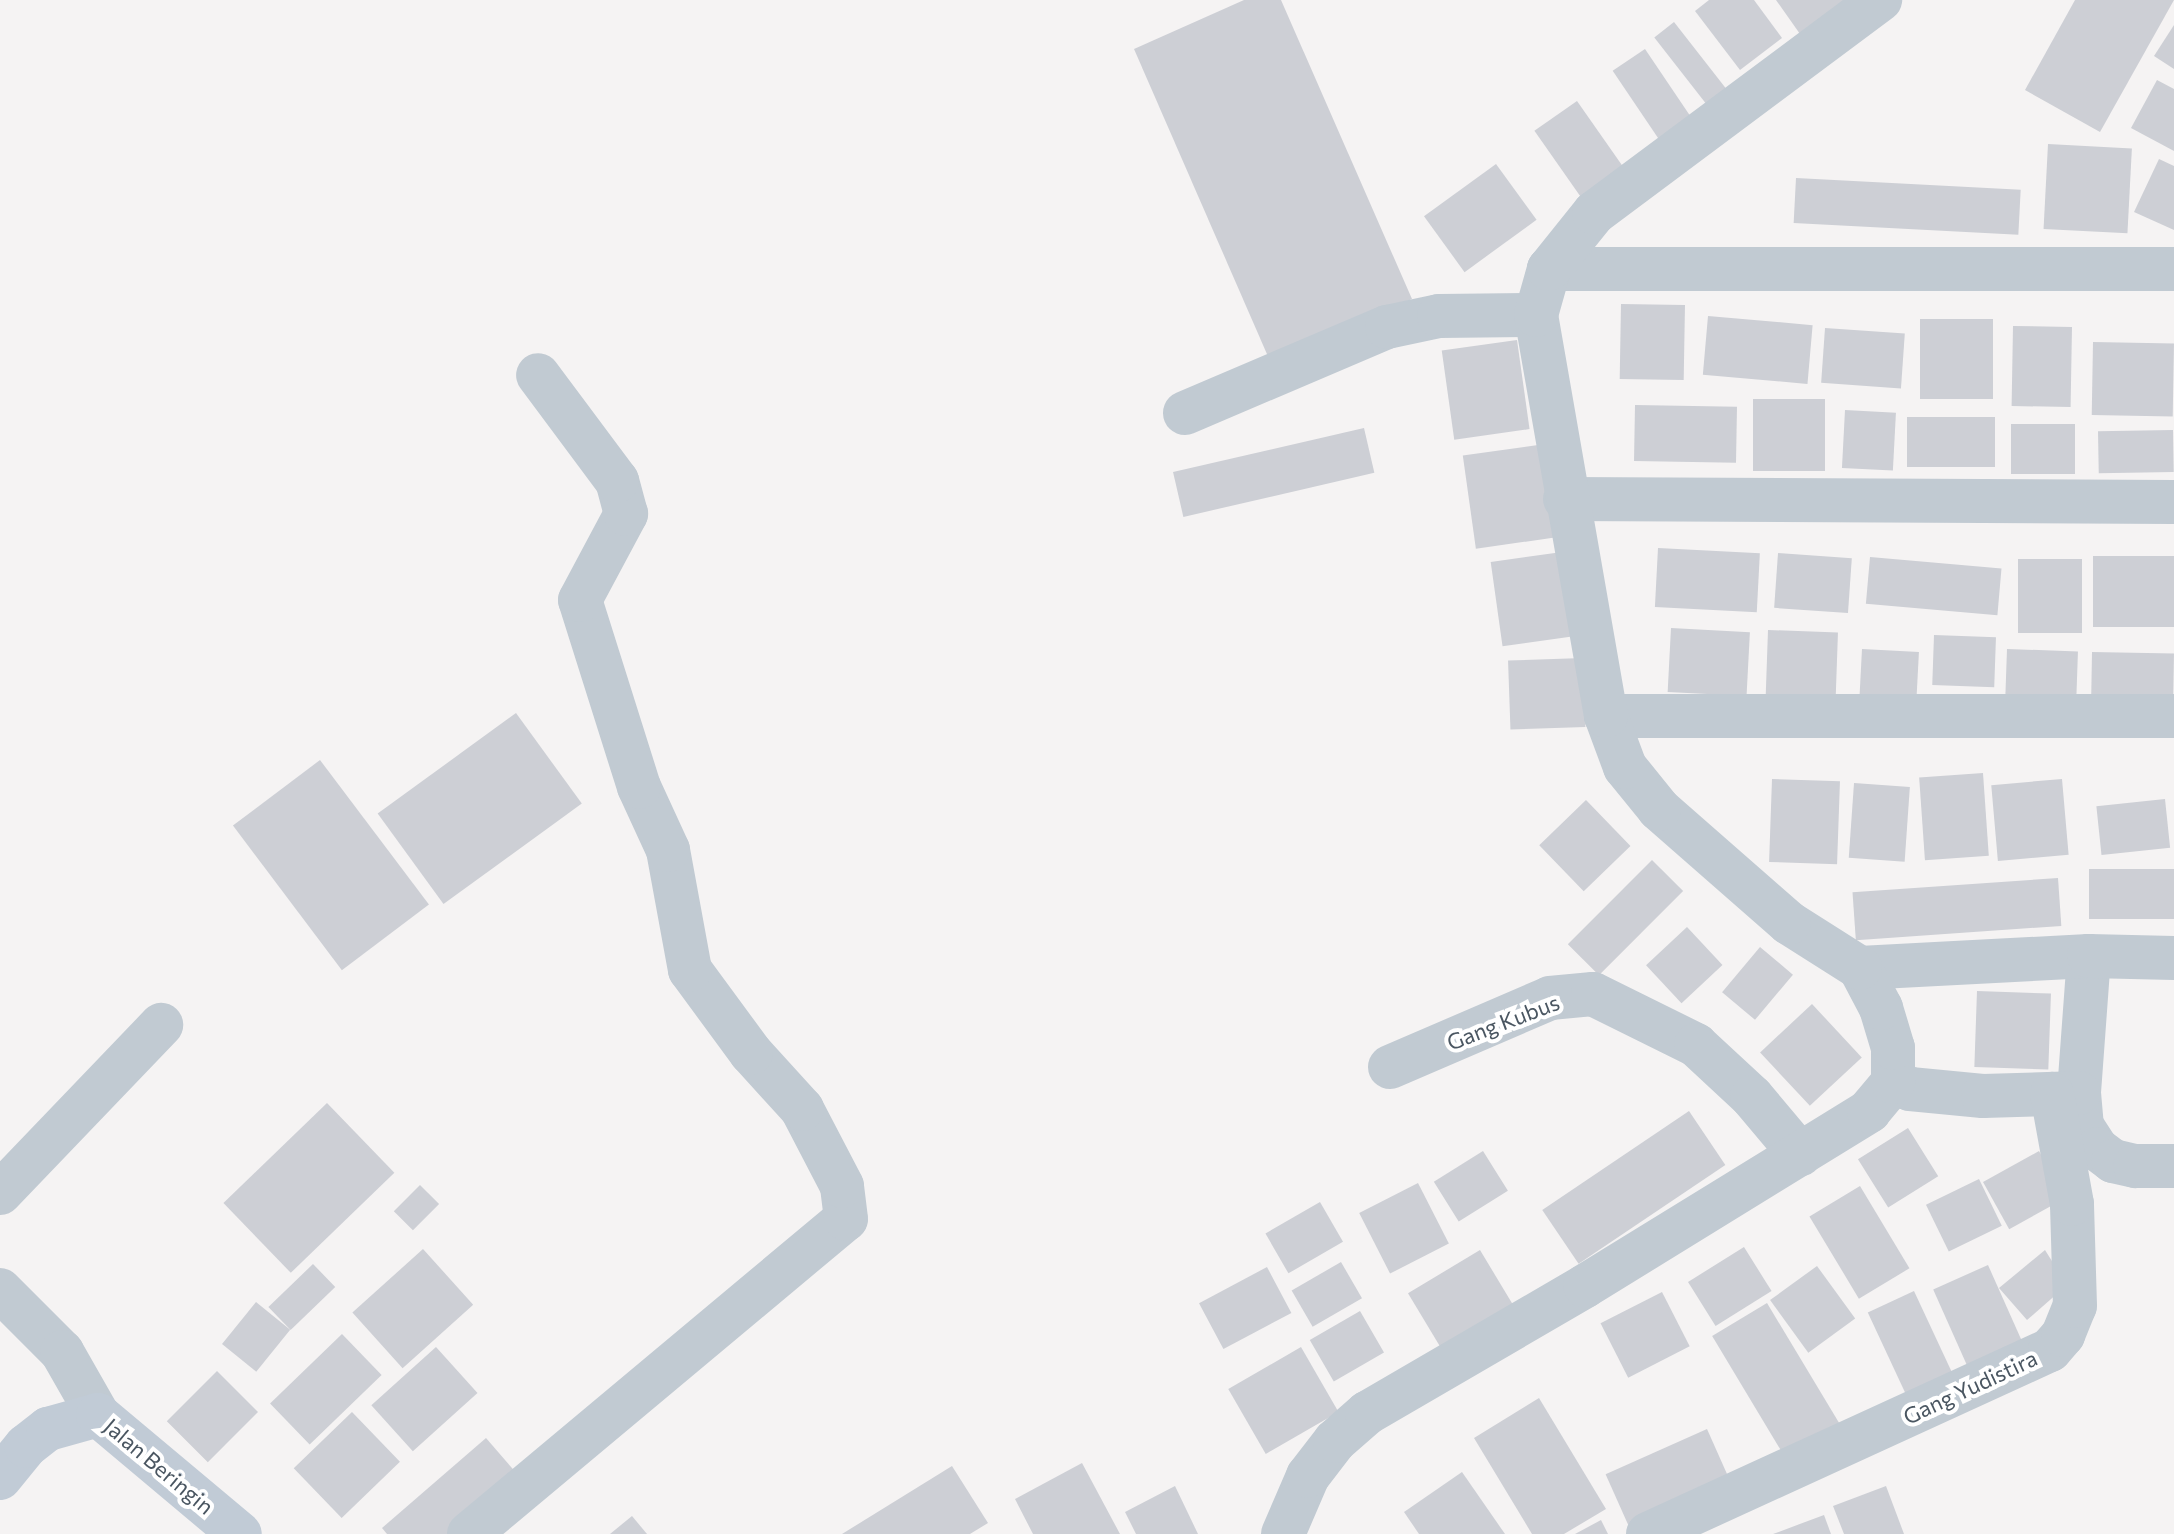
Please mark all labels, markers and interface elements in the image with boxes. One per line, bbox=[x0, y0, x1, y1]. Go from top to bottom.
street label: Gang Kubus bbox=[1443, 988, 1563, 1056]
street label: Gang Yudistira bbox=[1899, 1344, 2041, 1430]
street label: Jalan Beringin bbox=[99, 1413, 219, 1519]

